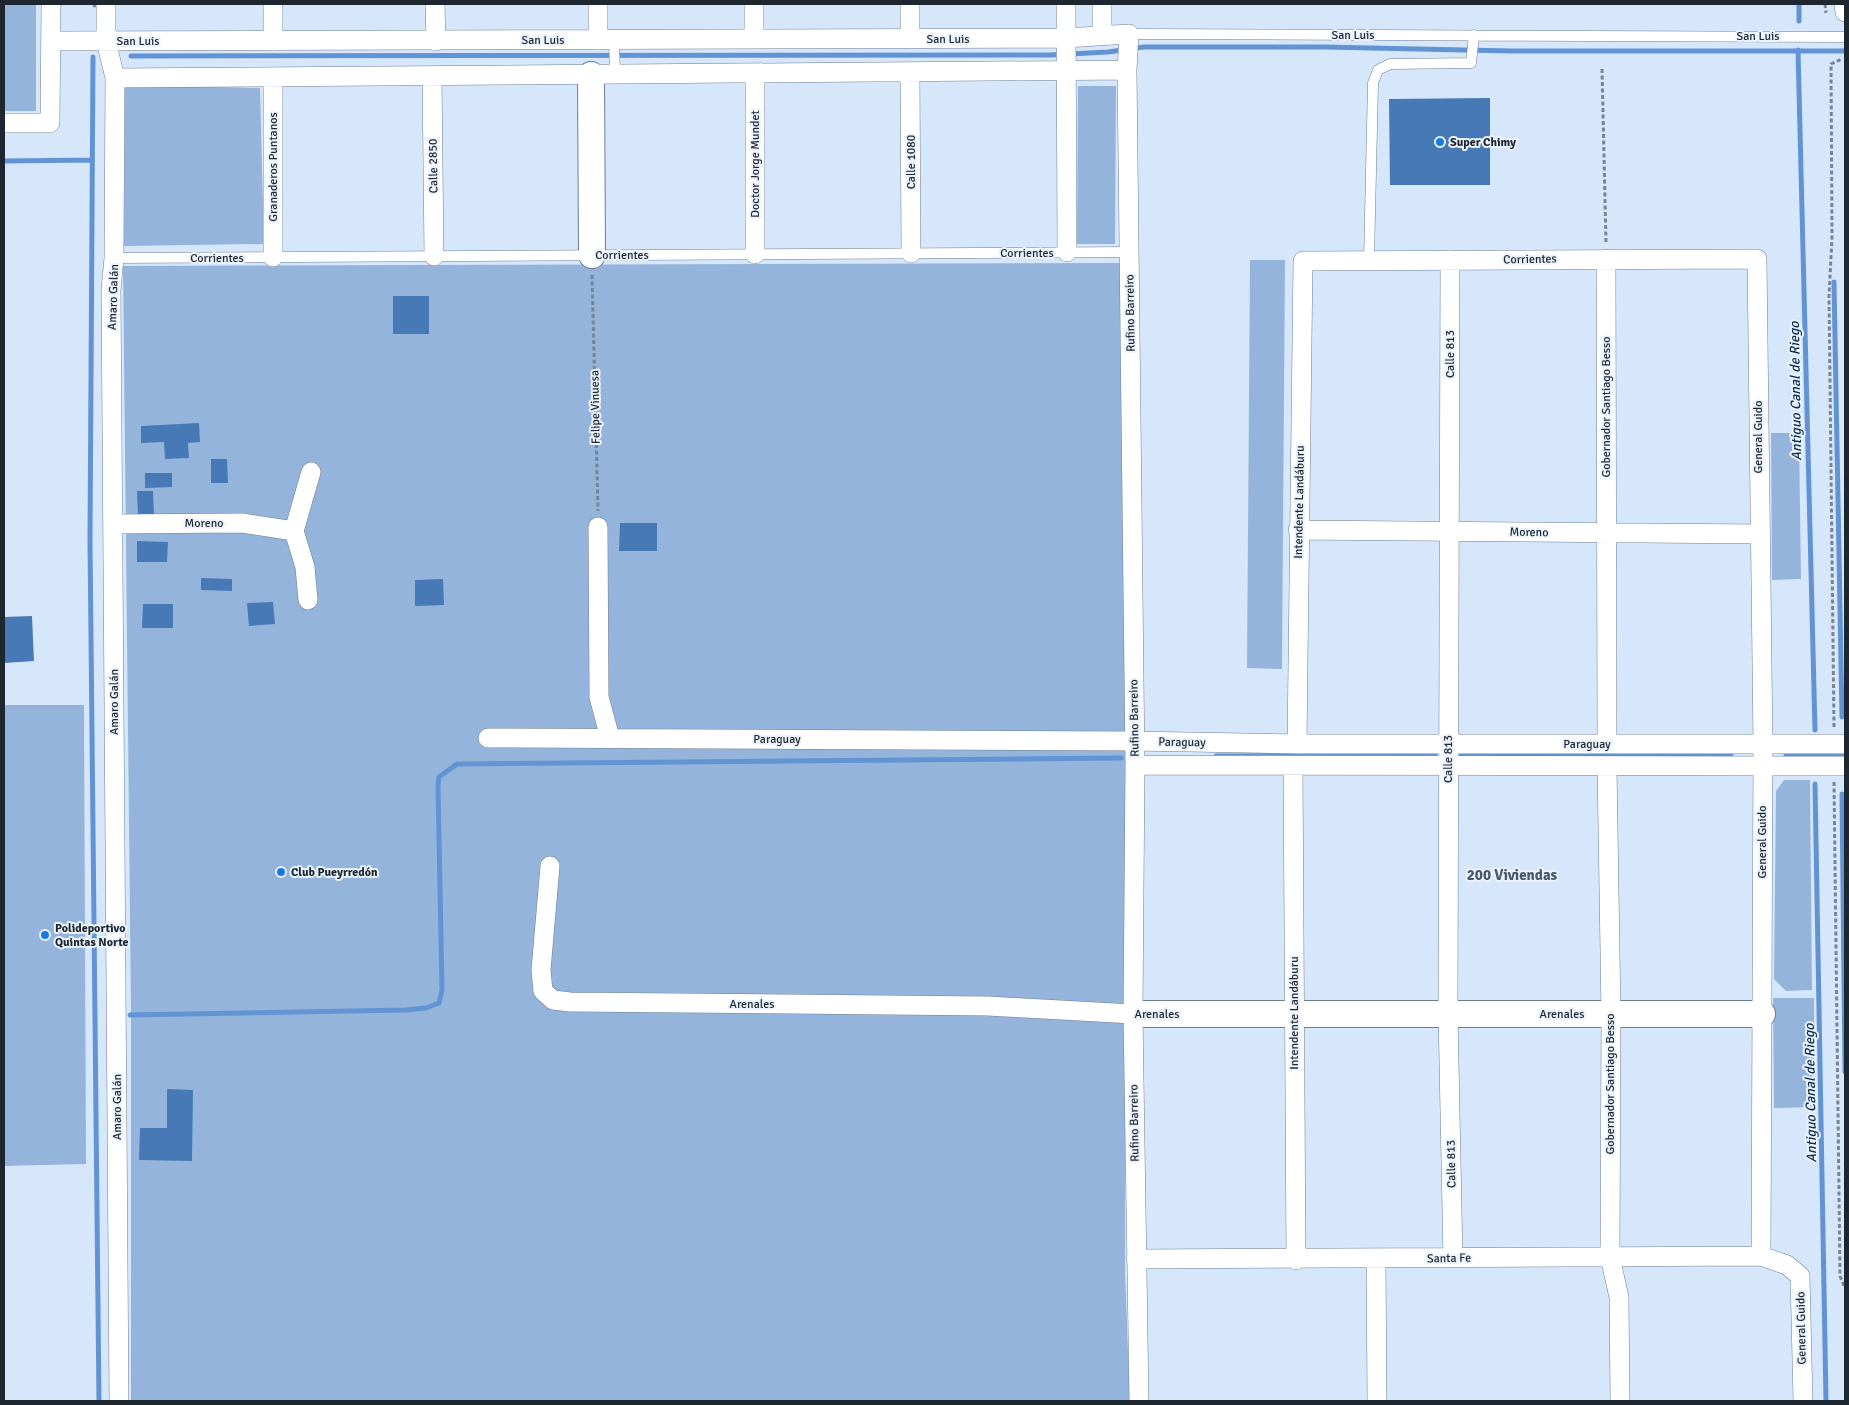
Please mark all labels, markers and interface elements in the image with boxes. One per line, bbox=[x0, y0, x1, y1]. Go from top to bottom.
street label: San Luis bbox=[1332, 28, 1374, 43]
street label: San Luis bbox=[1737, 29, 1779, 44]
street label: San Luis bbox=[927, 32, 969, 47]
street label: San Luis bbox=[522, 33, 564, 48]
street label: San Luis bbox=[117, 34, 159, 49]
street label: Doctor Jorge Mundet bbox=[748, 110, 763, 218]
street label: Granaderos Puntanos bbox=[266, 112, 281, 222]
street label: Calle 1080 bbox=[904, 135, 919, 189]
place label: Super Chimy bbox=[1450, 135, 1516, 150]
marker: Super Chimy bbox=[1434, 136, 1446, 148]
street label: Calle 2850 bbox=[426, 139, 441, 193]
street label: Corrientes bbox=[1000, 246, 1054, 261]
street label: Corrientes bbox=[595, 248, 649, 263]
street label: Corrientes bbox=[190, 251, 244, 266]
street label: Corrientes bbox=[1503, 252, 1557, 267]
street label: Amaro Galán bbox=[105, 264, 122, 330]
street label: Rufino Barreiro bbox=[1122, 274, 1139, 352]
water label: Antiguo Canal de Riego bbox=[1786, 321, 1805, 461]
street label: Calle 813 bbox=[1443, 330, 1458, 378]
street label: Gobernador Santiago Besso bbox=[1599, 336, 1614, 478]
street label: Felipe Vinuesa bbox=[587, 370, 604, 444]
street label: General Guido bbox=[1751, 401, 1766, 473]
street label: Intendente Landáburu bbox=[1291, 445, 1308, 559]
street label: Moreno bbox=[185, 516, 223, 531]
street label: Moreno bbox=[1509, 525, 1549, 540]
street label: Amaro Galán bbox=[107, 669, 122, 735]
street label: Rufino Barreiro bbox=[1126, 679, 1143, 757]
street label: Paraguay bbox=[753, 732, 801, 747]
street label: Paraguay bbox=[1158, 735, 1206, 750]
street label: Calle 813 bbox=[1441, 735, 1456, 783]
street label: Paraguay bbox=[1563, 737, 1611, 752]
street label: General Guido bbox=[1755, 806, 1770, 878]
place label: Club Pueyrredón bbox=[291, 865, 378, 880]
marker: Club Pueyrredón bbox=[275, 866, 287, 878]
district label: 200 Viviendas bbox=[1467, 866, 1558, 884]
place label: Polideportivo Quintas Norte bbox=[55, 921, 129, 950]
marker: Polideportivo Quintas Norte bbox=[39, 929, 51, 941]
street label: Intendente Landáburu bbox=[1287, 956, 1302, 1070]
street label: Arenales bbox=[730, 997, 774, 1012]
street label: Arenales bbox=[1135, 1007, 1179, 1022]
street label: Arenales bbox=[1540, 1007, 1584, 1022]
street label: Gobernador Santiago Besso bbox=[1603, 1013, 1618, 1155]
water label: Antiguo Canal de Riego bbox=[1801, 1023, 1820, 1163]
street label: Amaro Galán bbox=[110, 1074, 125, 1140]
street label: Rufino Barreiro bbox=[1126, 1084, 1143, 1162]
street label: Calle 813 bbox=[1444, 1140, 1459, 1188]
street label: Santa Fe bbox=[1427, 1251, 1471, 1266]
street label: General Guido bbox=[1793, 1291, 1810, 1365]

